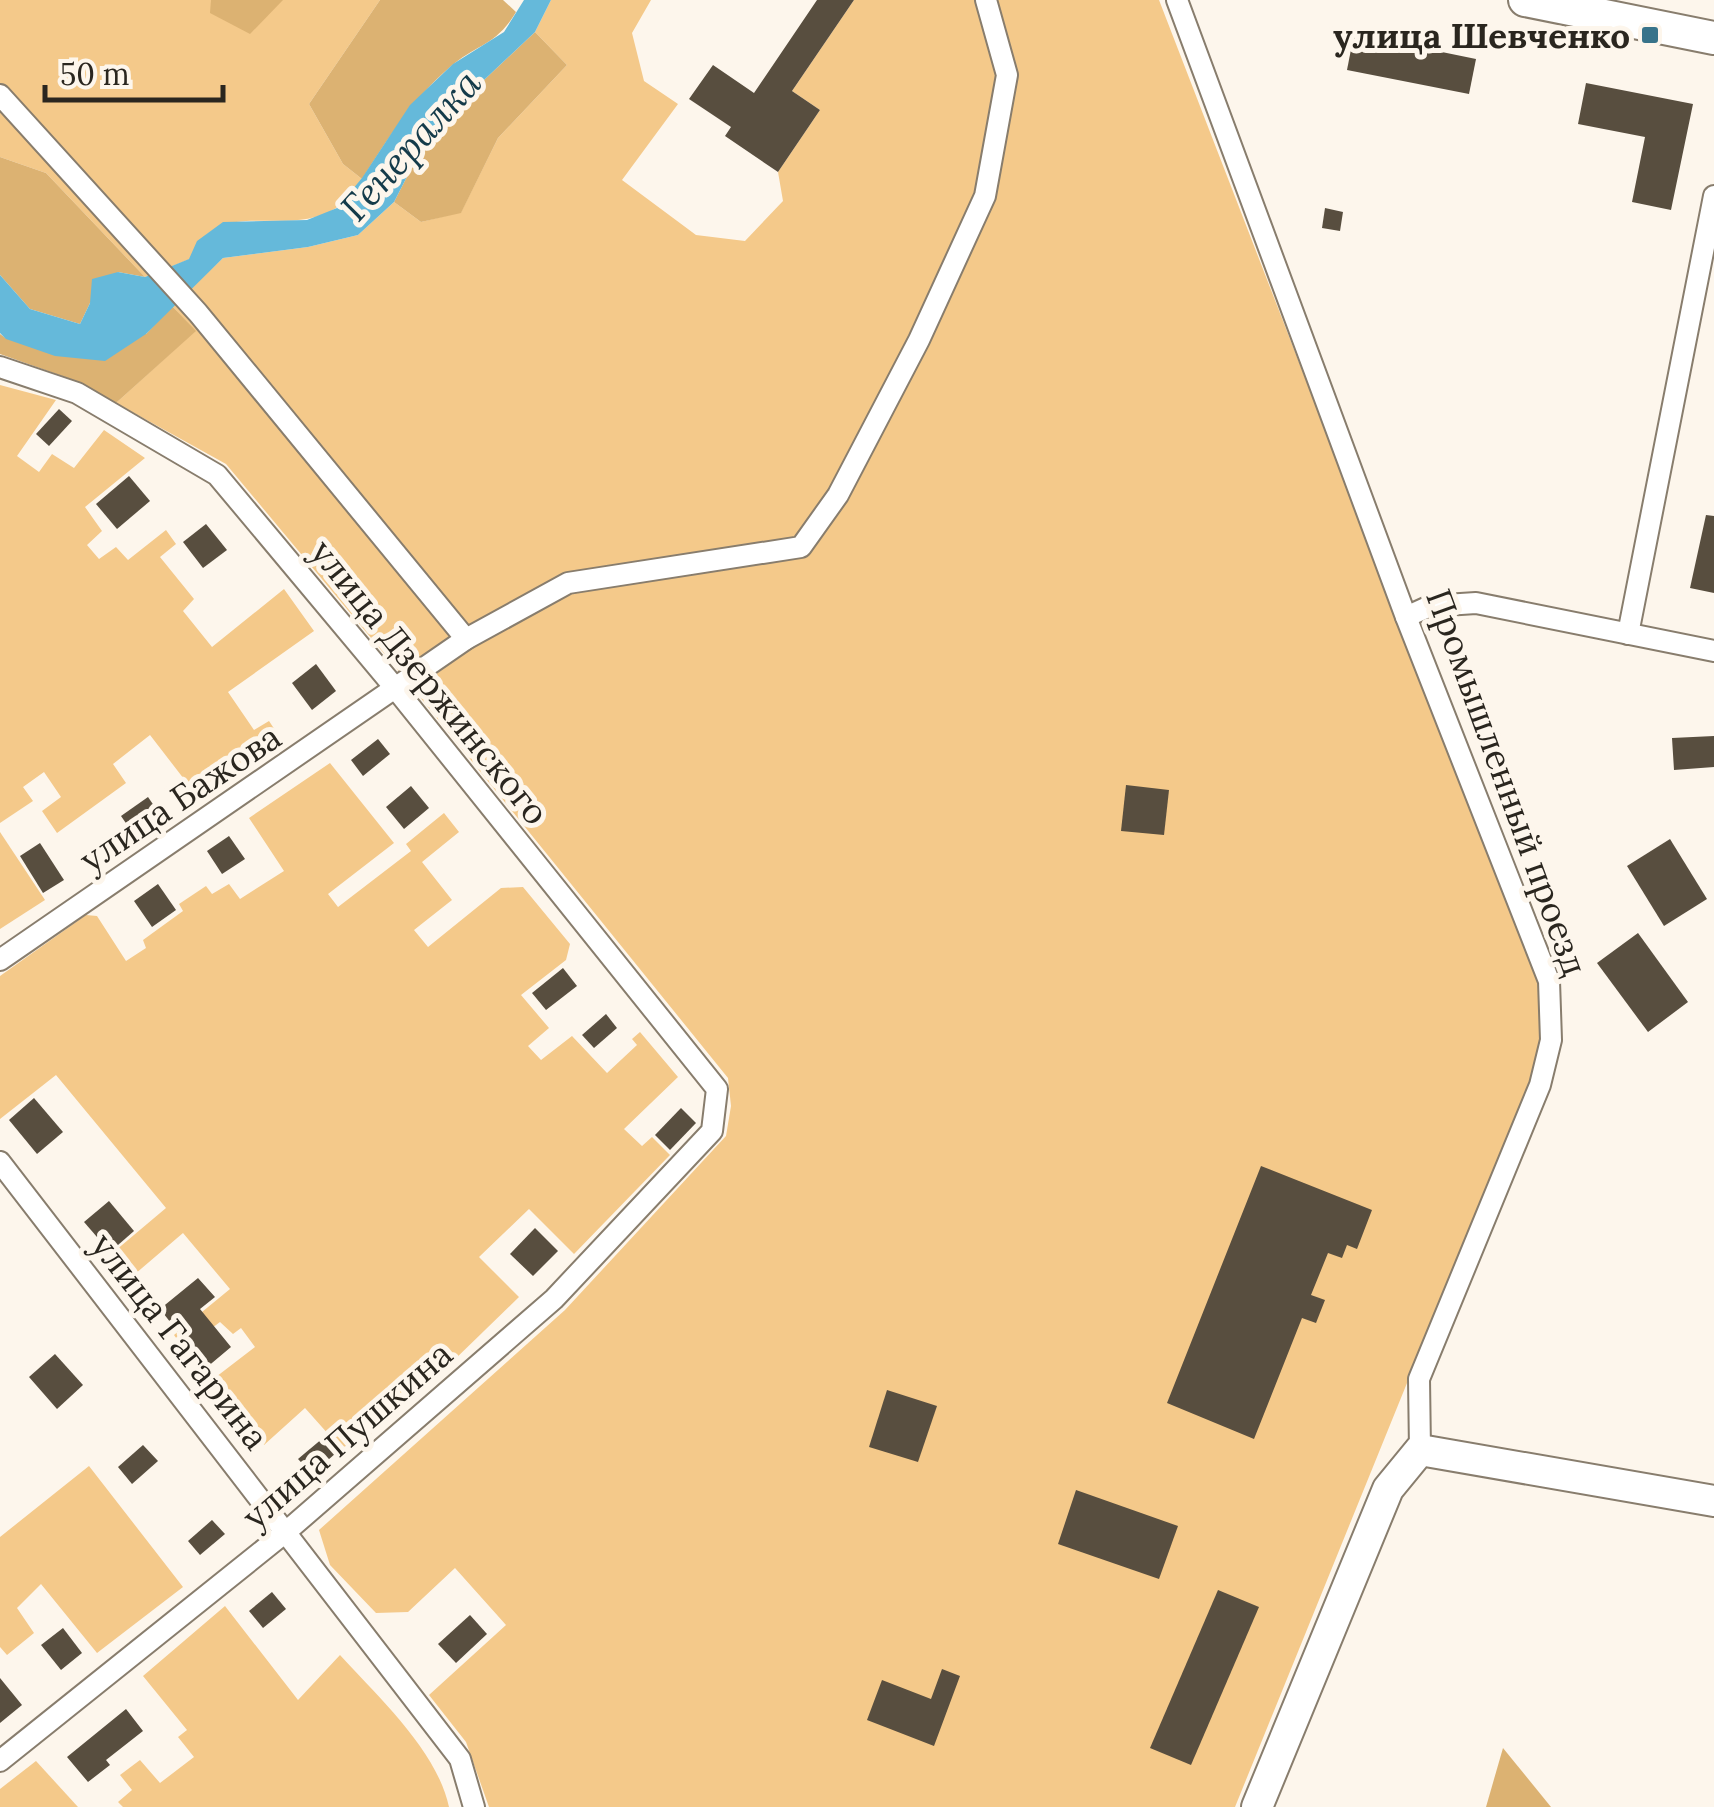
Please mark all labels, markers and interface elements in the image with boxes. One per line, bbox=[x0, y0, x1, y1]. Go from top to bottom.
place label: улица Шевченко bbox=[1333, 13, 1630, 58]
marker: улица Шевченко bbox=[1639, 24, 1661, 46]
scale bar bbox=[45, 40, 222, 102]
text: 50 m bbox=[60, 55, 130, 93]
water label: Генералка bbox=[330, 59, 490, 230]
street label: улица Дзержинского bbox=[301, 530, 559, 834]
street label: Промышленный проезд bbox=[1416, 583, 1598, 981]
street label: улица Бажова bbox=[71, 714, 289, 882]
street label: улица Гагарина bbox=[81, 1223, 279, 1459]
street label: улица Пушкина bbox=[233, 1331, 461, 1539]

